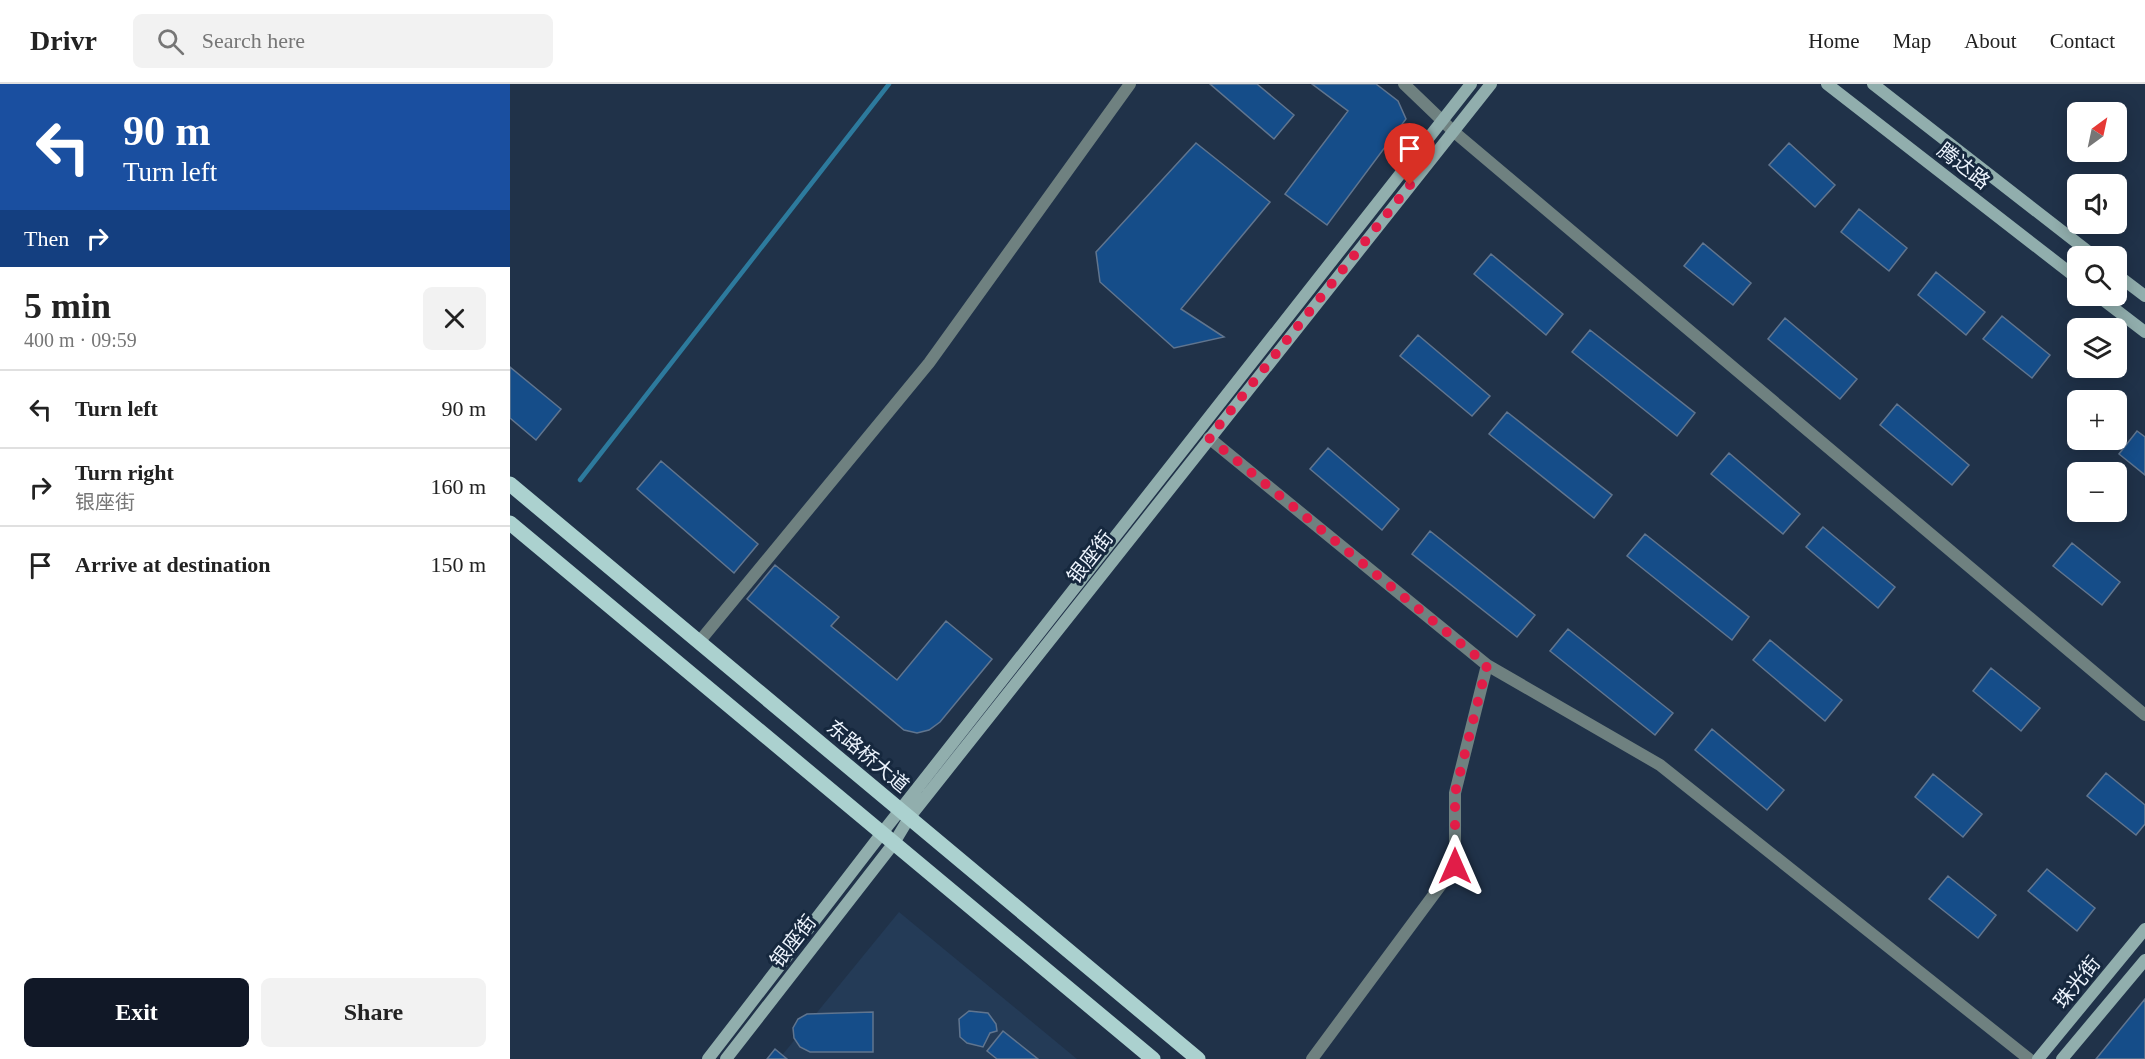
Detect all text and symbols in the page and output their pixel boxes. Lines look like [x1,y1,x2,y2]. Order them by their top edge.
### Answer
search box [133,14,553,68]
text: Drivr [30,25,97,56]
icon: search [154,25,187,58]
text: Search here [202,28,305,53]
text: Home [1808,29,1860,53]
text: Map [1893,29,1931,53]
text: About [1964,29,2017,53]
text: Contact [2050,29,2115,53]
north arrow [2067,102,2127,162]
map controls [2067,102,2127,522]
icon: left [24,108,102,186]
text: 90 m [123,108,211,154]
pin [1384,123,1435,185]
icon: arrive [1393,132,1426,165]
street label: 腾达路 [1934,139,1994,193]
text: Turn left [123,157,217,187]
button: sound [2067,174,2127,234]
icon: right [81,222,114,255]
text: Then [24,226,69,251]
button: search [2067,246,2127,306]
text: 5 min [24,286,111,326]
button: close [423,287,486,350]
button: layers [2067,318,2127,378]
text: 400 m · 09:59 [24,329,137,351]
button: + [2067,390,2127,450]
icon: left [24,393,57,426]
text: Turn left [75,396,158,421]
text: 90 m [441,396,486,421]
text: Turn right [75,460,174,485]
button: − [2067,462,2127,522]
icon: right [24,471,57,504]
text: 160 m [430,474,486,499]
text: 银座街 [75,491,135,513]
street label: 银座街 [1063,527,1117,587]
icon: arrive [24,549,57,582]
text: Arrive at destination [75,552,271,577]
text: 150 m [430,552,486,577]
street label: 东路桥大道 [823,715,913,797]
position arrow [1423,834,1487,898]
street label: 银座街 [766,911,820,971]
street label: 珠光街 [2050,952,2104,1012]
button: Exit [24,978,249,1047]
button: Share [261,978,486,1047]

